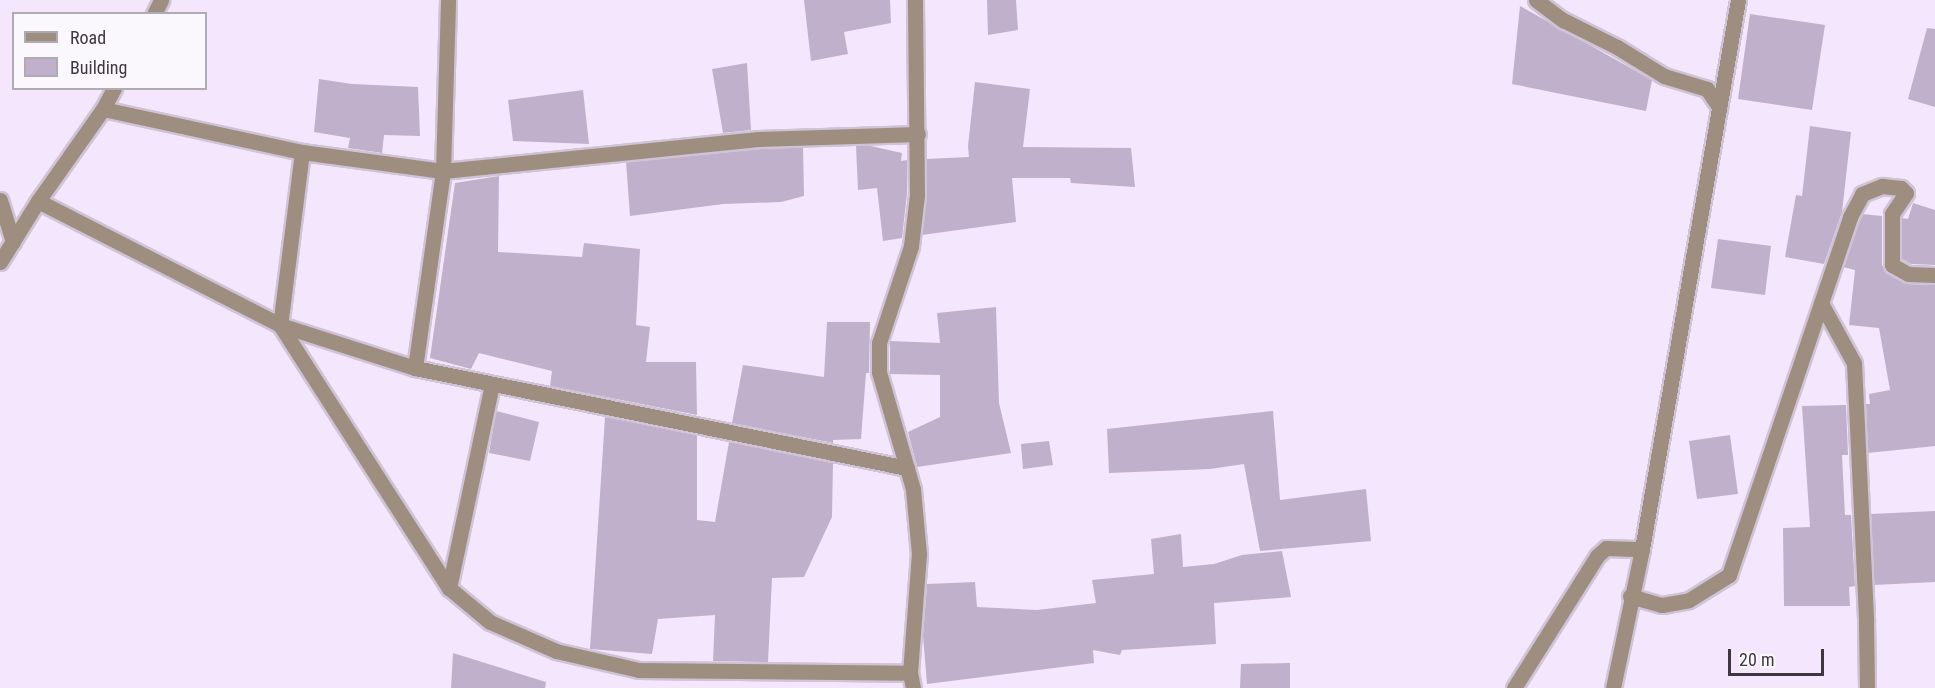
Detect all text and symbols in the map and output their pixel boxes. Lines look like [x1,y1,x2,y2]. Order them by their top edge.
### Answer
legend [12,12,207,90]
text: Road [70,27,106,48]
text: Building [70,57,127,78]
scale bar [1731,637,1827,675]
text: 20 m [1739,649,1774,670]

